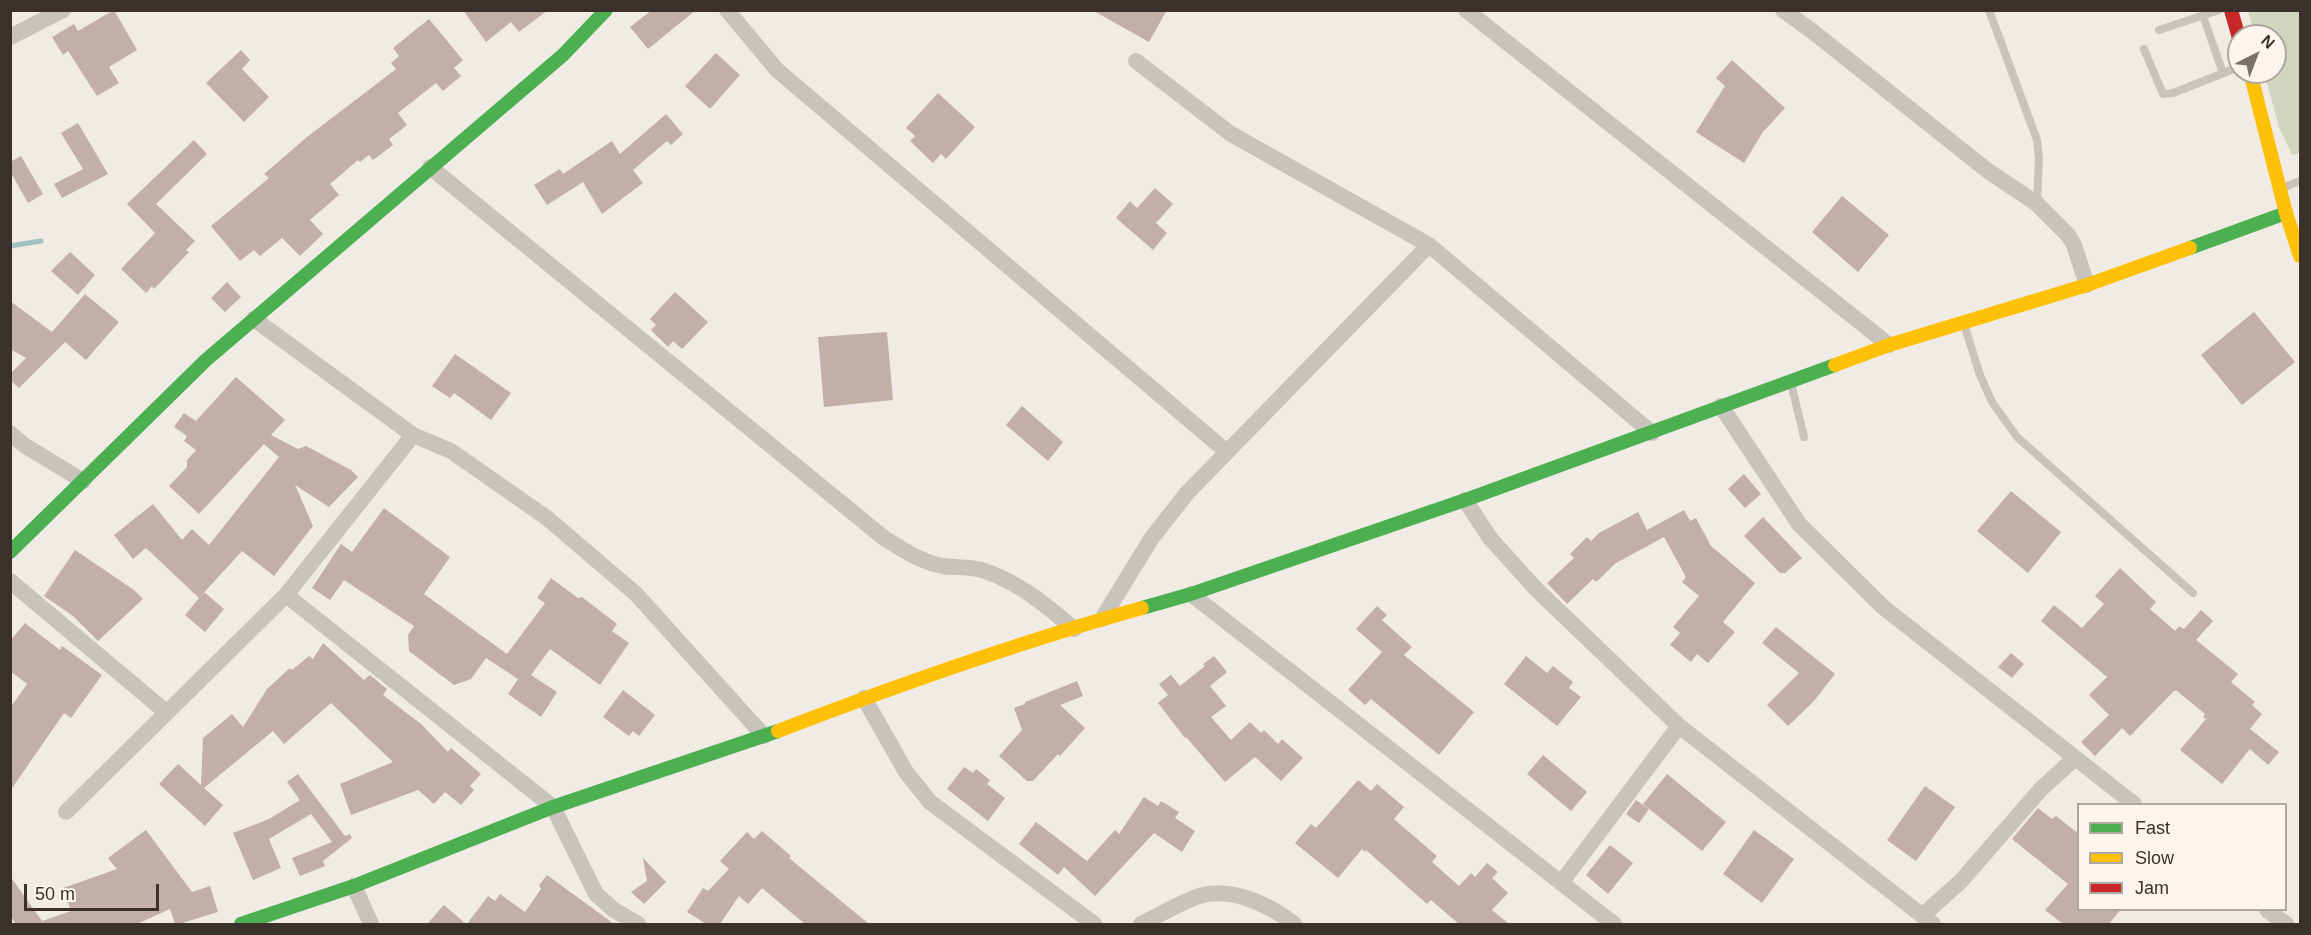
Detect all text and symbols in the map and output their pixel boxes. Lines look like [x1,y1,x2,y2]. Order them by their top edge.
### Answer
north arrow [2227,24,2287,84]
text: N [2258,32,2278,52]
legend [2077,803,2287,911]
text: Fast [2135,818,2170,838]
text: Slow [2135,848,2174,868]
scale bar [27,872,162,910]
text: Jam [2135,878,2169,898]
text: 50 m [35,884,75,904]

